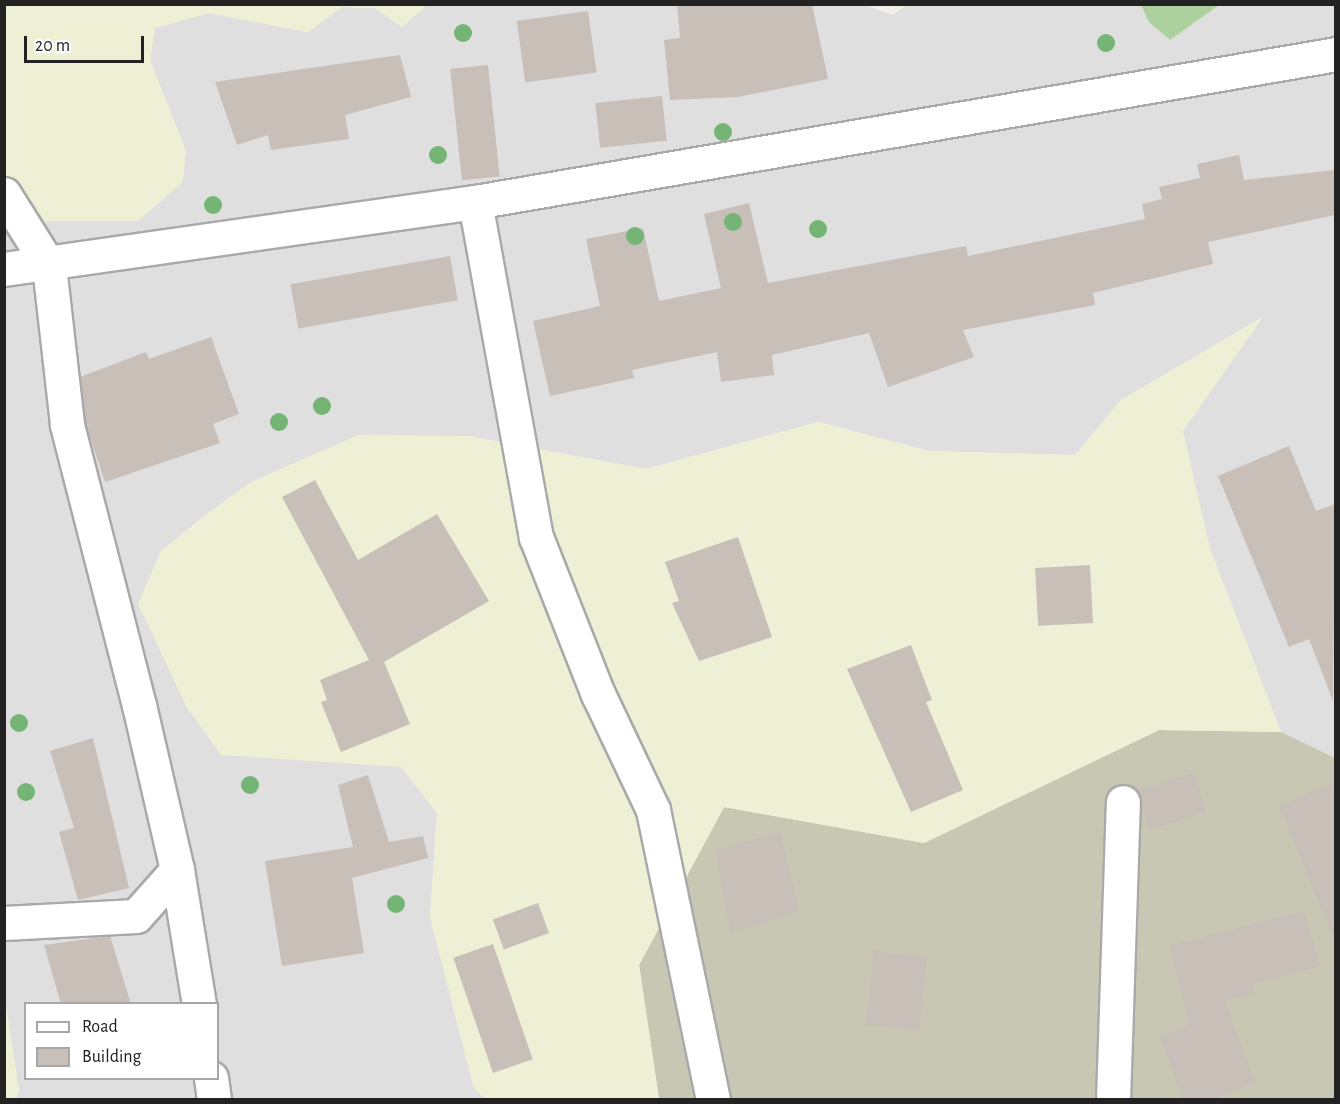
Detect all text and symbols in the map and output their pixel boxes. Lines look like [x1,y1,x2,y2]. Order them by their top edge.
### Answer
scale bar [27,24,147,62]
text: 20 m [35,37,70,55]
legend [24,1002,219,1080]
text: Road [82,1018,118,1036]
text: Building [82,1048,141,1066]

